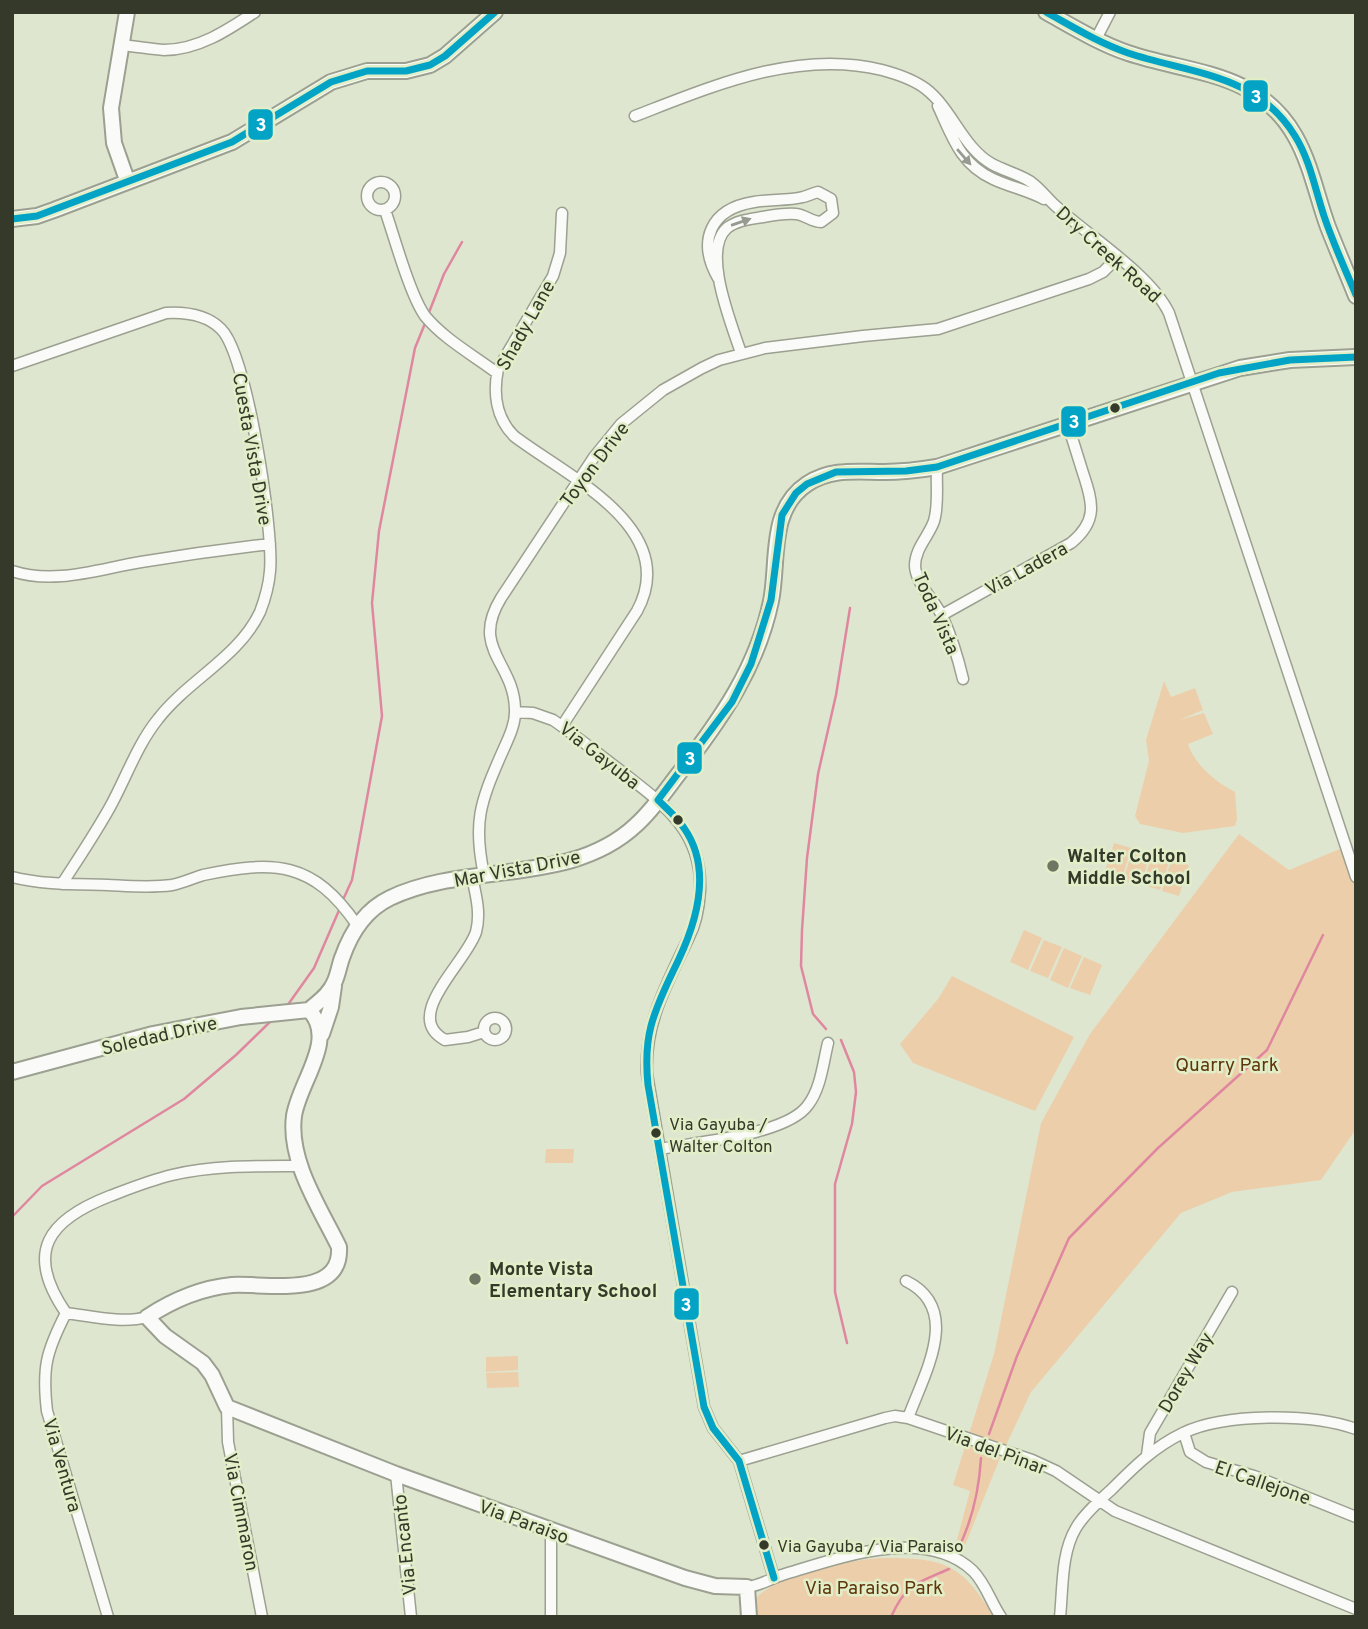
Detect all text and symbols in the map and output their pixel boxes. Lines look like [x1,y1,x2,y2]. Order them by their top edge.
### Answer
line badge: 3 [1242,79,1269,113]
text: 3 [1250,86,1262,110]
line badge: 3 [247,108,274,141]
text: 3 [255,114,267,138]
one-way arrow [956,148,971,165]
street label: Dry Creek Road [1050,202,1165,309]
one-way arrow [731,216,752,227]
street label: Shady Lane [492,277,561,375]
street label: Cuesta Vista Drive [226,371,276,528]
unlabelled marker [1108,401,1122,415]
line badge: 3 [1060,405,1087,438]
text: 3 [1068,411,1080,435]
street label: Toyon Drive [556,418,635,513]
street label: Via Ladera [982,537,1072,602]
street label: Toda Vista [906,569,964,659]
street label: Via Gayuba [553,717,644,796]
line badge: 3 [676,741,703,775]
text: 3 [684,748,696,772]
unlabelled marker [671,813,685,827]
place label: Walter Colton Middle School [1067,845,1191,891]
street label: Mar Vista Drive [452,846,583,894]
marker: Walter Colton Middle School [1045,858,1061,874]
street label: Soledad Drive [99,1012,220,1062]
park label: Quarry Park [1175,1054,1279,1078]
place label: Via Gayuba / Walter Colton [669,1115,773,1159]
marker: Via Gayuba / Walter Colton [649,1126,663,1140]
place label: Monte Vista Elementary School [489,1258,657,1304]
marker: Monte Vista Elementary School [467,1271,483,1287]
line badge: 3 [673,1287,700,1321]
text: 3 [680,1294,692,1318]
street label: Dorey Way [1154,1328,1220,1418]
street label: Via Ventura [36,1416,86,1515]
street label: Via del Pinar [941,1422,1050,1482]
street label: Via Cimmaron [217,1451,263,1573]
street label: El Callejone [1211,1456,1313,1511]
street label: Via Encanto [389,1493,423,1597]
street label: Via Paraiso [475,1495,572,1550]
place label: Via Gayuba / Via Paraiso [777,1537,964,1559]
marker: Via Gayuba / Via Paraiso [757,1538,771,1552]
park label: Via Paraiso Park [805,1577,943,1601]

